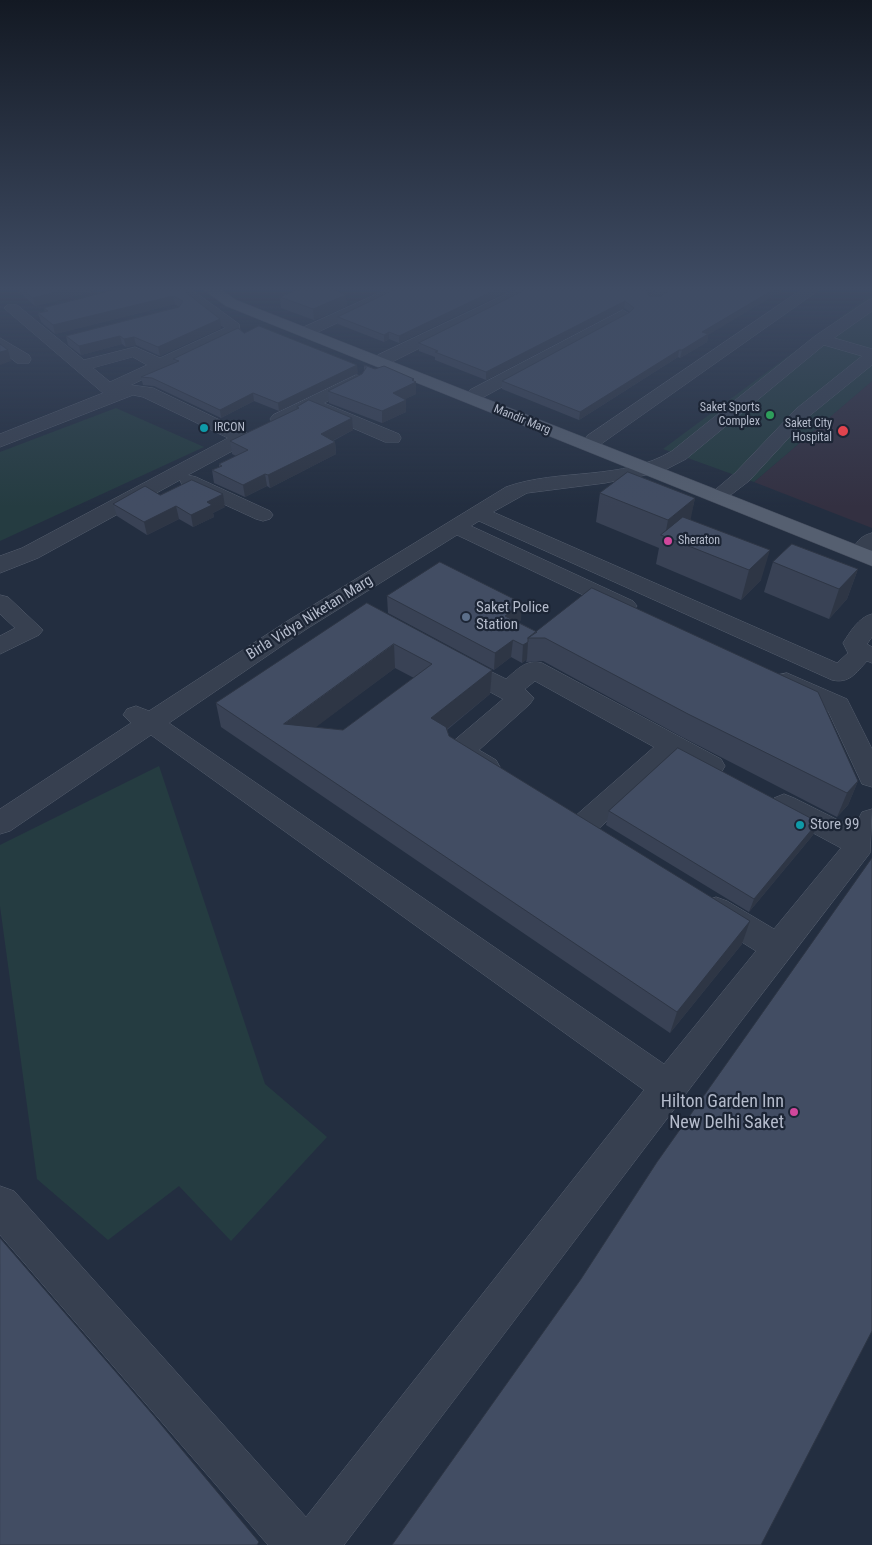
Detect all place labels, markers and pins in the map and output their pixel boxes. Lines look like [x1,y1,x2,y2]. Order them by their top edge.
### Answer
place label: Saket Sports Complex [700,401,760,429]
marker: Saket Sports Complex [764,409,776,421]
place label: Saket City Hospital [785,417,832,445]
place label: IRCON [214,421,245,435]
marker: IRCON [198,422,210,434]
marker: Saket City Hospital [836,424,850,438]
place label: Sheraton [678,534,720,548]
marker: Sheraton [662,535,674,547]
place label: Saket Police Station [476,599,549,634]
marker: Saket Police Station [460,611,472,623]
place label: Store 99 [810,816,859,834]
marker: Store 99 [794,819,806,831]
place label: Hilton Garden Inn New Delhi Saket [661,1091,784,1134]
marker: Hilton Garden Inn New Delhi Saket [788,1106,800,1118]

